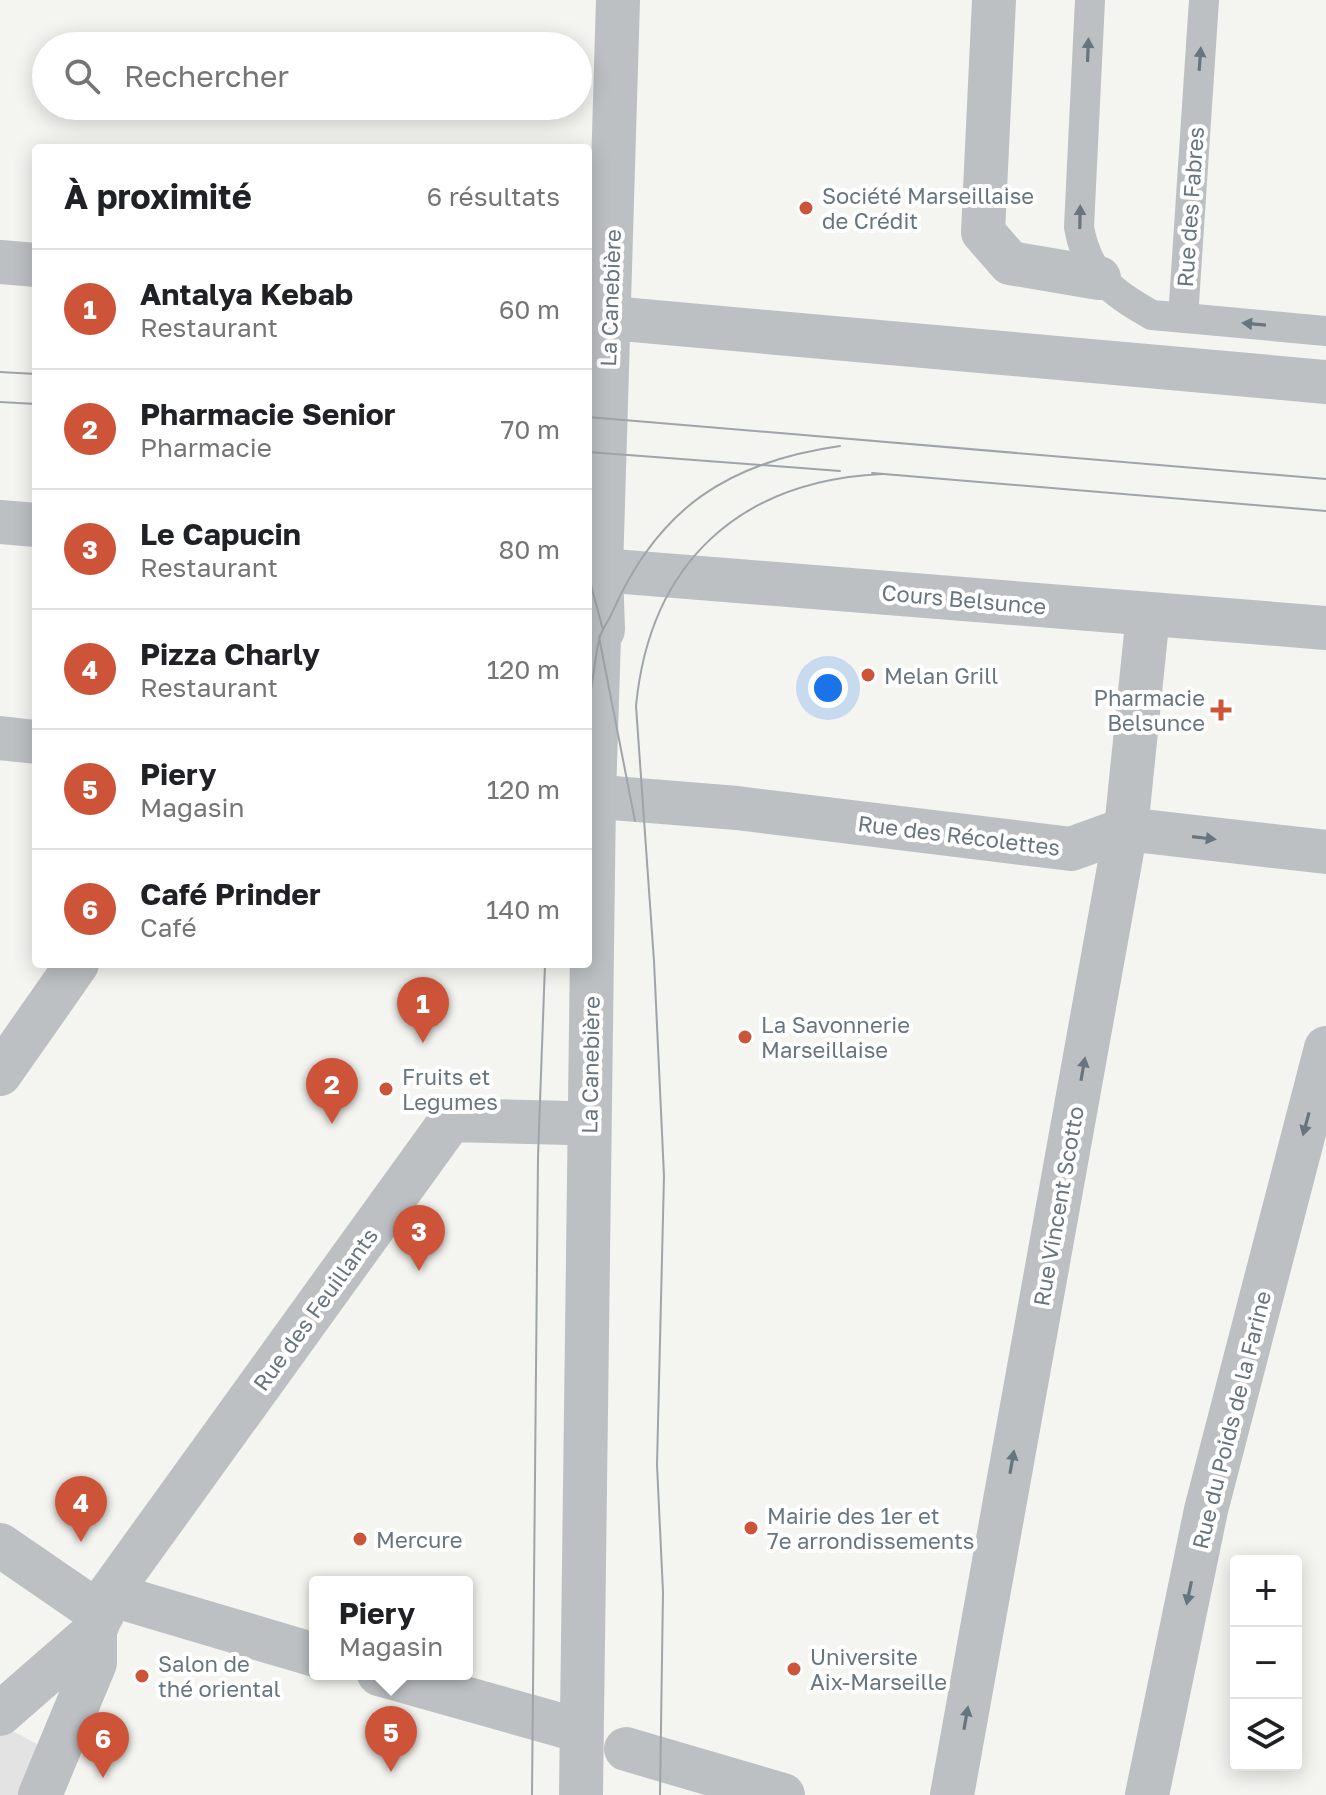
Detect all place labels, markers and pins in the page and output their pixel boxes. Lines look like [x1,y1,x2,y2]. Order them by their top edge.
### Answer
place label: Société Marseillaise de Crédit [822,182,1034,234]
marker: Société Marseillaise de Crédit [797,199,815,217]
place label: Melan Grill [884,662,998,689]
marker: Melan Grill [859,666,877,684]
place label: Pharmacie Belsunce [1094,684,1205,736]
marker: Pharmacie Belsunce [1212,701,1230,719]
pin: 1 [397,977,449,1043]
place label: La Savonnerie Marseillaise [761,1011,910,1063]
marker: La Savonnerie Marseillaise [736,1028,754,1046]
pin: 2 [306,1058,358,1124]
place label: Fruits et Legumes [402,1063,498,1115]
marker: Fruits et Legumes [377,1080,395,1098]
pin: 3 [393,1205,445,1271]
pin: 4 [55,1476,107,1542]
place label: Mairie des 1er et 7e arrondissements [767,1502,975,1554]
marker: Mairie des 1er et 7e arrondissements [742,1519,760,1537]
place label: Mercure [376,1526,462,1553]
marker: Mercure [351,1530,369,1548]
place label: Universite Aix-Marseille [810,1643,947,1695]
place label: Salon de thé oriental [158,1650,281,1702]
marker: Universite Aix-Marseille [785,1660,803,1678]
marker: Salon de thé oriental [133,1667,151,1685]
pin: 5 [365,1706,417,1772]
pin: 6 [77,1712,129,1778]

